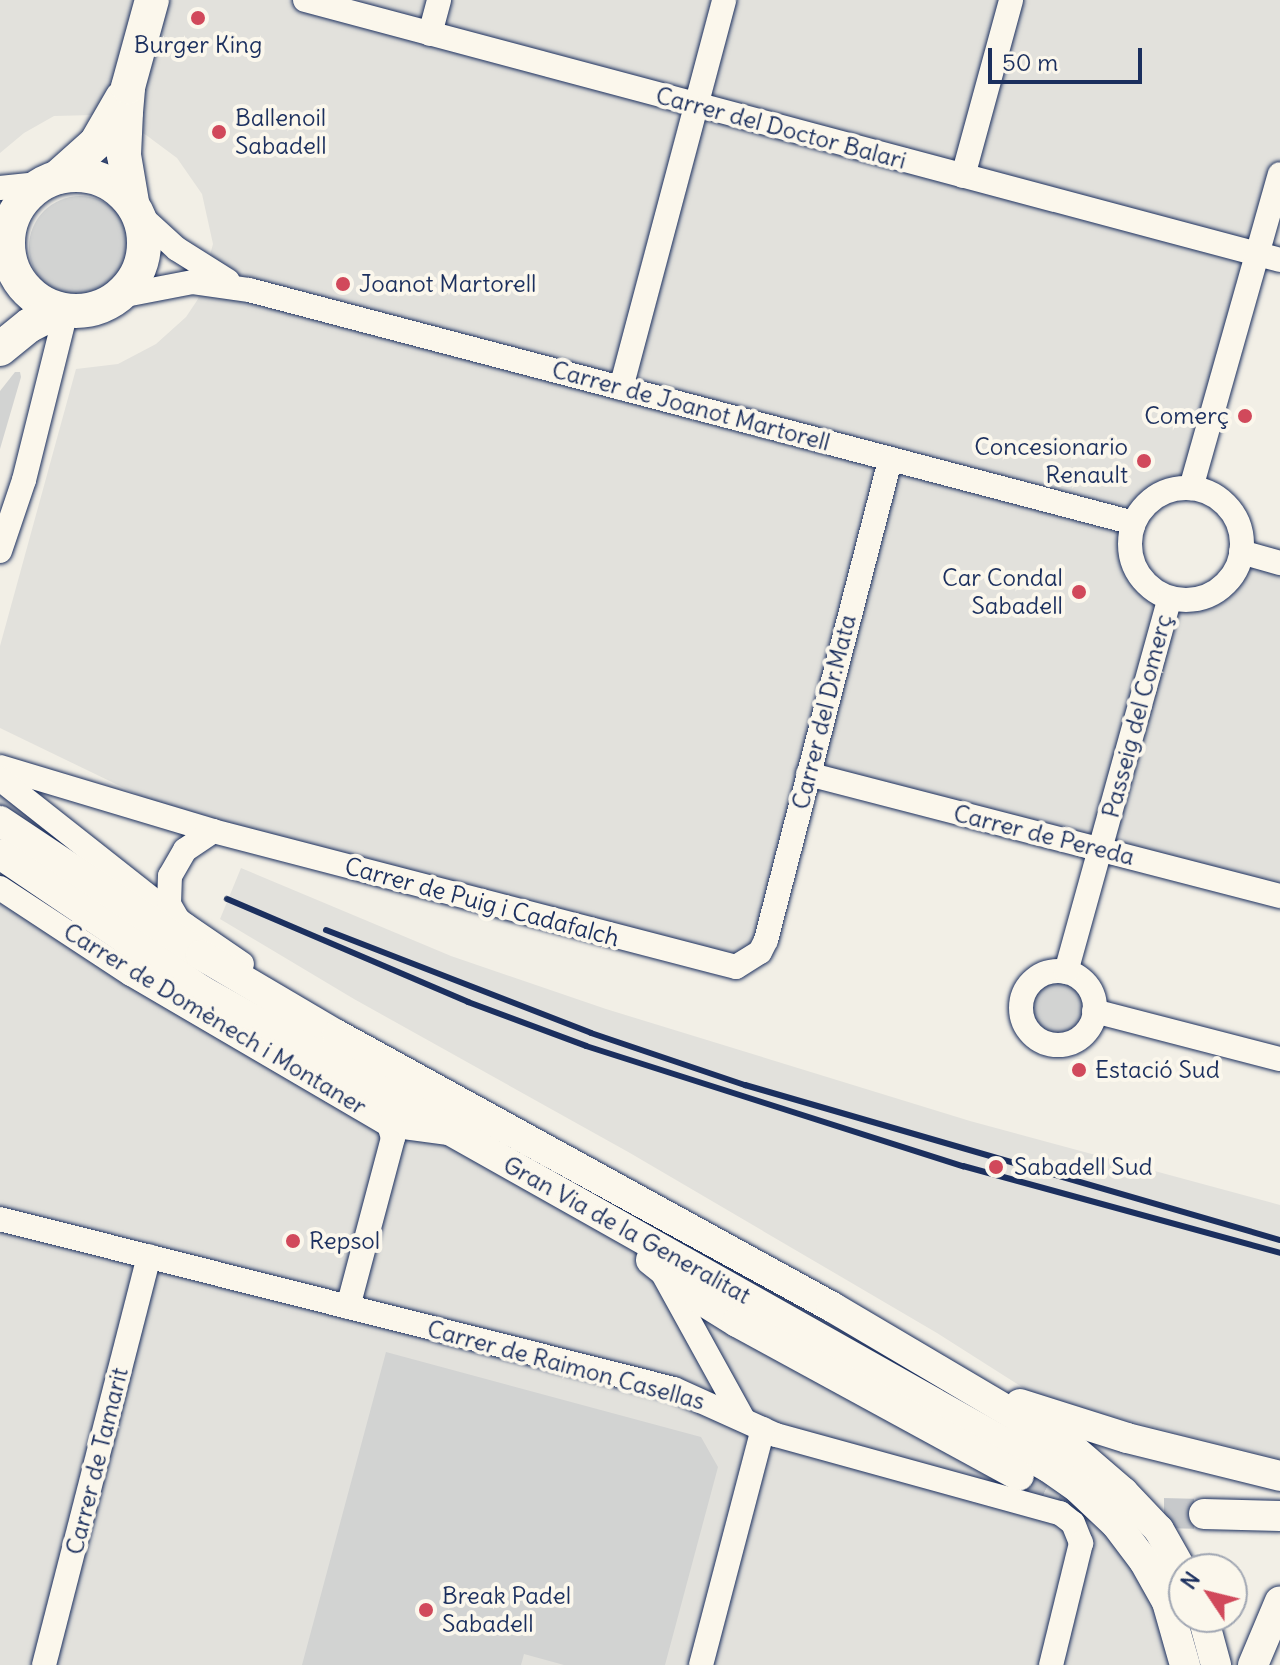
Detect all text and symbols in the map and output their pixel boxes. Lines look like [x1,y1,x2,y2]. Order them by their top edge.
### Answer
marker: Burger King [189,9,207,27]
place label: Burger King [134,31,262,59]
scale bar [992,32,1146,82]
text: 50 m [1002,47,1058,77]
street label: Carrer del Doctor Balari [653,81,909,175]
place label: Ballenoil Sabadell [235,104,327,160]
marker: Ballenoil Sabadell [210,123,228,141]
place label: Joanot Martorell [359,270,536,298]
marker: Joanot Martorell [334,275,352,293]
street label: Carrer de Joanot Martorell [549,355,833,457]
place label: Comerç [1144,402,1229,430]
marker: Comerç [1236,407,1254,425]
place label: Concesionario Renault [974,433,1128,489]
marker: Concesionario Renault [1135,452,1153,470]
place label: Car Condal Sabadell [942,564,1063,620]
marker: Car Condal Sabadell [1070,583,1088,601]
street label: Passeig del Comerç [1096,611,1178,821]
street label: Carrer del Dr.Mata [786,612,862,812]
street label: Carrer de Pereda [951,799,1137,871]
street label: Carrer de Puig i Cadafalch [342,851,622,953]
street label: Carrer de Domènech i Montaner [58,917,372,1121]
place label: Estació Sud [1095,1056,1220,1084]
marker: Estació Sud [1070,1061,1088,1079]
street label: Gran Via de la Generalitat [498,1150,756,1310]
place label: Sabadell Sud [1014,1153,1153,1181]
marker: Sabadell Sud [985,1156,1007,1178]
place label: Repsol [309,1227,380,1255]
marker: Repsol [284,1232,302,1250]
street label: Carrer de Raimon Casellas [424,1314,708,1416]
street label: Carrer de Tamarit [60,1364,134,1558]
north arrow [1168,1553,1248,1633]
text: N [1174,1566,1206,1595]
place label: Break Padel Sabadell [442,1582,571,1638]
marker: Break Padel Sabadell [417,1601,435,1619]

